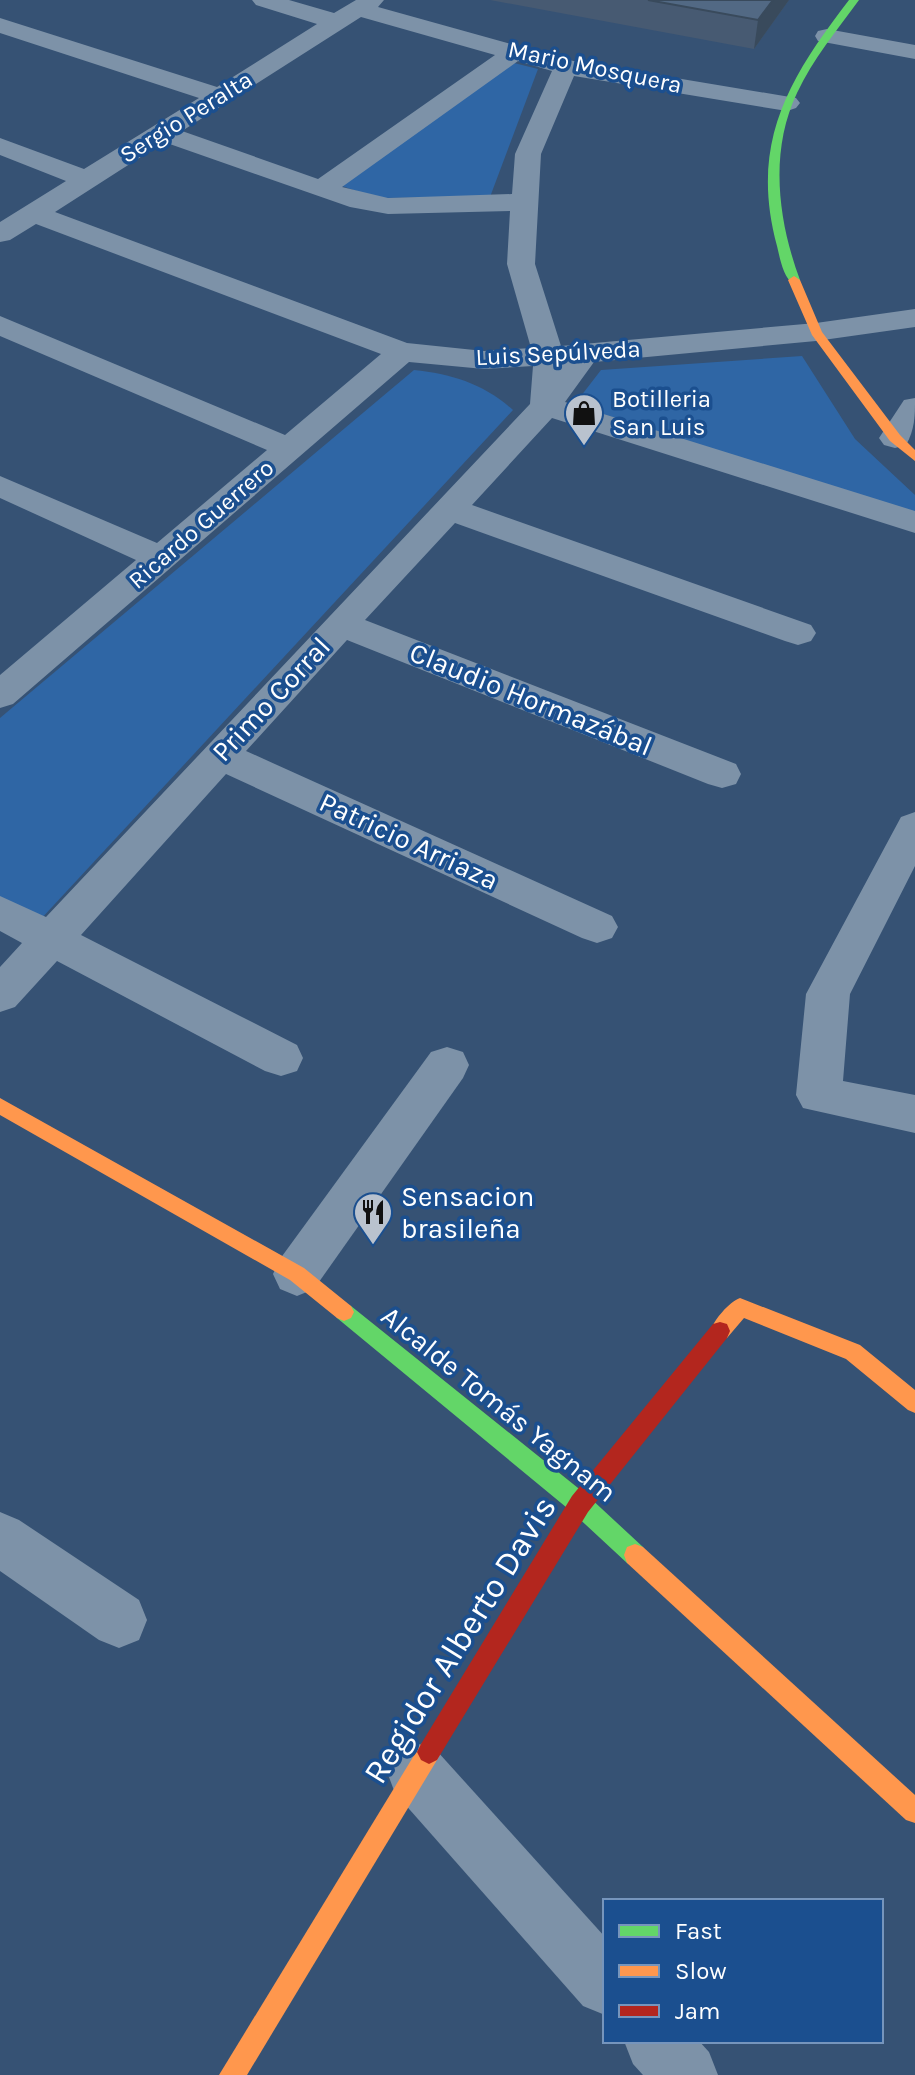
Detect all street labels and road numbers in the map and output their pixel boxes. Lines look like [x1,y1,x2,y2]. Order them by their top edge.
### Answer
street label: Mario Mosquera [506,35,684,99]
street label: Sergio Peralta [115,65,257,169]
street label: Luis Sepúlveda [475,335,641,371]
street label: Ricardo Guerrero [123,453,279,595]
street label: Primo Corral [205,630,337,768]
street label: Claudio Hormazábal [405,635,657,763]
street label: Patricio Arriaza [314,785,504,897]
street label: Alcalde Tomás Yagnam [375,1299,623,1509]
street label: Regidor Alberto Davis [355,1489,565,1791]

